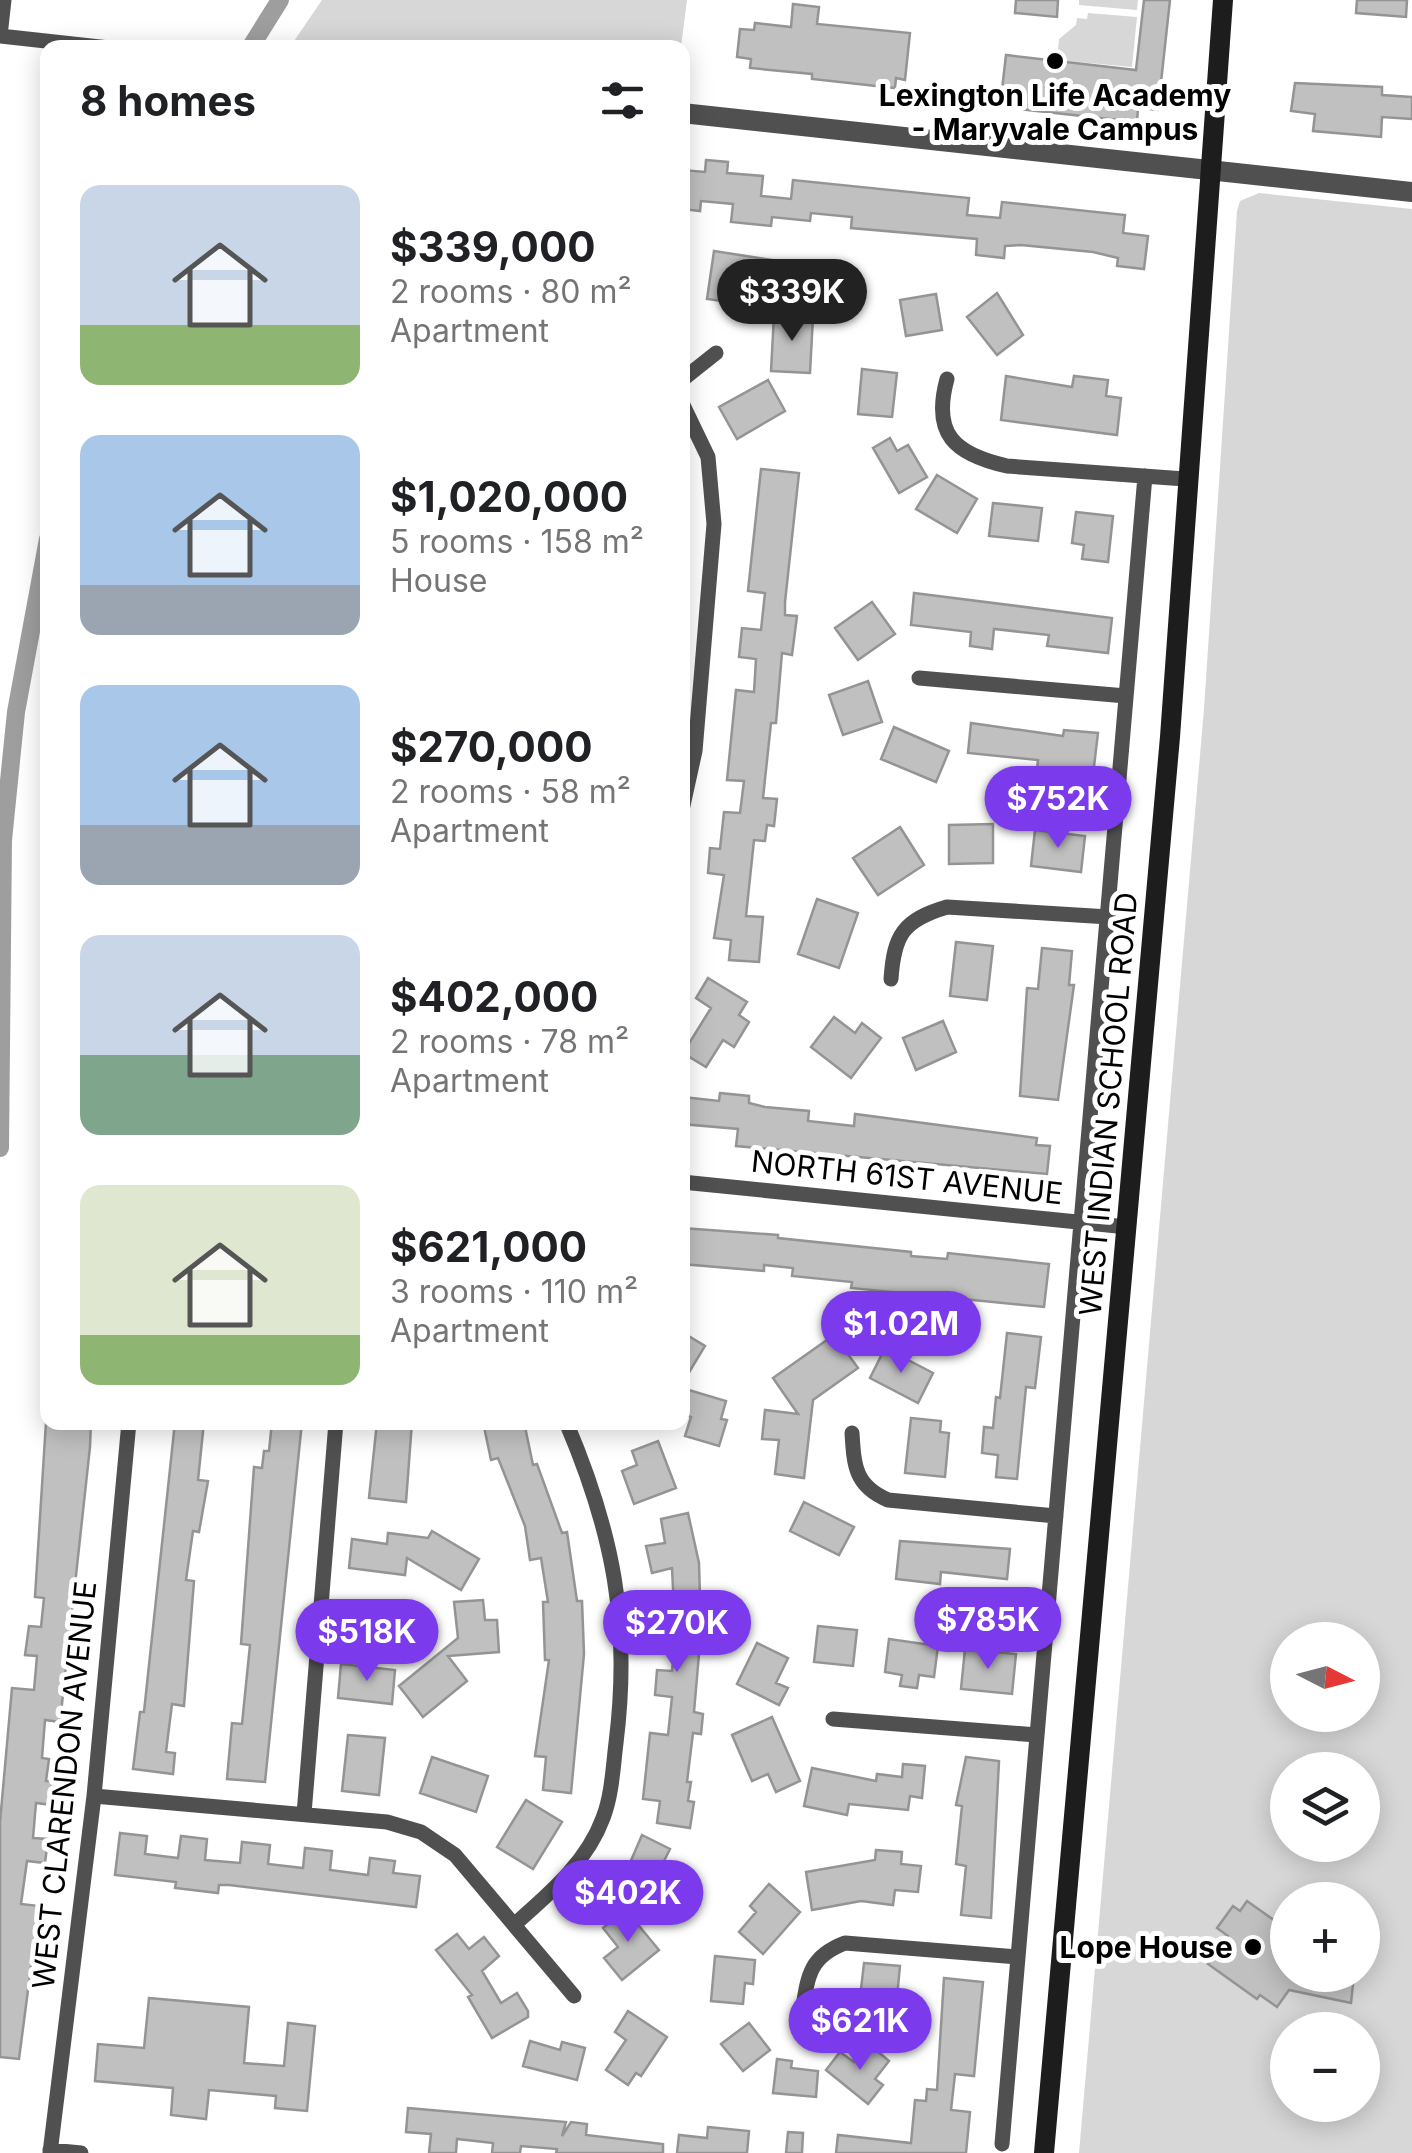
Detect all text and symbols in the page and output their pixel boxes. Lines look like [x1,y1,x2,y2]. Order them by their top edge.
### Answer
marker: Lexington Life Academy - Maryvale Campus [1044,50,1066,72]
icon: filters [595,73,650,128]
text: 8 homes [80,75,256,126]
place label: Lexington Life Academy - Maryvale Campus [879,77,1231,147]
text: $339,000 [390,221,596,272]
icon: home [160,225,280,345]
pin: $339K [722,259,862,344]
text: 2 rooms · 80 m² [390,272,632,311]
text: $339K [739,272,845,311]
text: Apartment [390,311,549,350]
text: $1,020,000 [390,471,628,522]
icon: home [160,475,280,595]
text: 5 rooms · 158 m² [390,522,644,561]
text: House [390,561,487,600]
text: $270,000 [390,721,593,772]
icon: home [160,725,280,845]
pin: $752K [988,766,1128,851]
text: 2 rooms · 58 m² [390,772,631,811]
text: $752K [1007,779,1109,818]
text: Apartment [390,811,549,850]
street label: WEST INDIAN SCHOOL ROAD [1072,891,1144,1317]
text: $402,000 [390,971,598,1022]
icon: home [160,975,280,1095]
text: 2 rooms · 78 m² [390,1022,629,1061]
text: Apartment [390,1061,549,1100]
street label: NORTH 61ST AVENUE [749,1143,1065,1211]
text: $621,000 [390,1221,587,1272]
icon: home [160,1225,280,1345]
text: 3 rooms · 110 m² [390,1272,638,1311]
pin: $1.02M [820,1291,982,1376]
text: $1.02M [843,1304,959,1343]
text: Apartment [390,1311,549,1350]
street label: WEST CLARENDON AVENUE [25,1579,103,1991]
pin: $785K [918,1587,1058,1672]
pin: $270K [607,1590,747,1675]
pin: $518K [297,1599,437,1684]
text: $785K [936,1600,1040,1639]
text: $270K [625,1603,729,1642]
text: $518K [317,1612,417,1651]
north arrow [1270,1622,1380,1732]
map controls [1270,1622,1380,2122]
button: layers [1270,1752,1380,1862]
pin: $402K [558,1860,698,1945]
text: $402K [574,1873,682,1912]
button: + [1270,1882,1380,1992]
place label: Lope House [1060,1929,1233,1965]
marker: Lope House [1242,1936,1264,1958]
pin: $621K [790,1988,930,2073]
text: $621K [811,2001,909,2040]
button: − [1270,2012,1380,2122]

